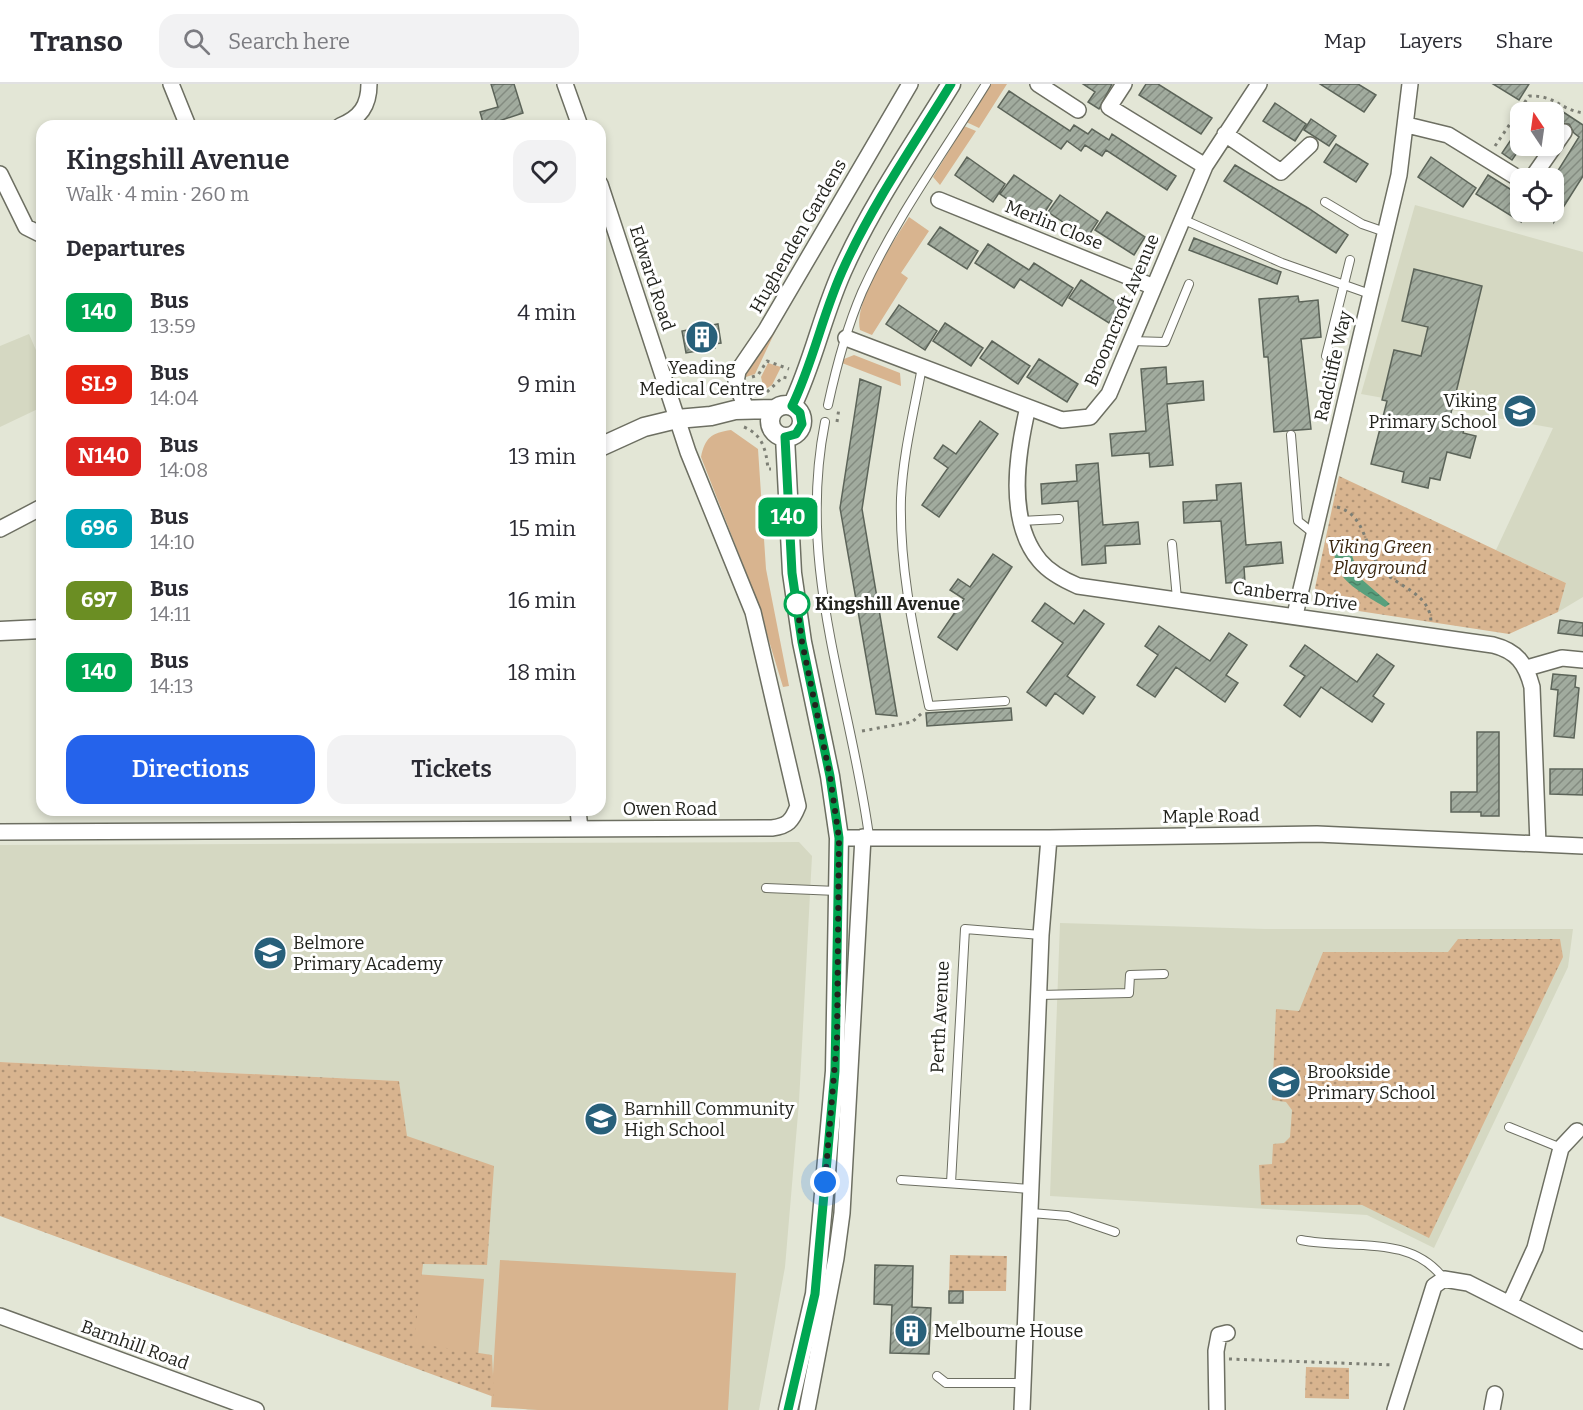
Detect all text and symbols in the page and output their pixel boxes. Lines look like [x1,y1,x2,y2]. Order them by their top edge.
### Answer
search box [159,14,579,68]
text: Transo [30,25,123,58]
icon: search [180,25,213,58]
text: Search here [228,28,350,55]
text: Map [1324,28,1366,54]
text: Layers [1399,28,1463,54]
text: Share [1496,28,1553,54]
north arrow [1510,102,1564,156]
map controls [1510,102,1564,222]
button: heart [513,140,576,203]
text: Kingshill Avenue [66,143,290,176]
street label: Hughenden Gardens [745,155,851,317]
button: locate [1510,168,1564,222]
text: Walk · 4 min · 260 m [66,182,249,206]
street label: Merlin Close [1002,195,1106,255]
street label: Edward Road [625,223,679,334]
street label: Broomcroft Avenue [1080,231,1164,389]
text: Departures [66,235,185,262]
text: Bus [150,287,189,314]
text: 140 [81,299,117,325]
text: 4 min [517,299,576,326]
street label: Radcliffe Way [1310,308,1357,423]
text: 13:59 [150,314,196,338]
building icon: Yeading Medical Centre [684,319,720,355]
place label: Yeading Medical Centre [639,357,765,400]
text: Bus [150,359,189,386]
text: SL9 [81,371,117,397]
text: 9 min [517,371,576,398]
text: 14:04 [150,386,199,410]
place label: Viking Primary School [1368,390,1497,433]
school or university icon: Viking Primary School [1502,393,1538,429]
text: Bus [159,431,198,458]
text: N140 [78,443,129,469]
text: 13 min [509,443,576,470]
text: 14:08 [159,458,208,482]
line badge: 140 [754,498,822,536]
text: Bus [150,503,189,530]
text: 140 [770,504,806,530]
text: 696 [80,515,118,541]
text: 15 min [509,515,576,542]
text: 14:10 [150,530,195,554]
park label: Viking Green Playground [1328,536,1432,579]
text: Bus [150,575,189,602]
street label: Canberra Drive [1231,576,1359,616]
text: 697 [81,587,117,613]
text: 16 min [508,587,576,614]
marker: Kingshill Avenue [784,591,810,617]
place label: Kingshill Avenue [815,593,960,615]
text: 14:11 [150,602,190,626]
text: Bus [150,647,189,674]
text: 140 [81,659,117,685]
text: 18 min [508,659,576,686]
text: 14:13 [150,674,194,698]
button: Directions [66,735,315,804]
button: Tickets [327,735,576,804]
street label: Owen Road [623,798,717,820]
street label: Maple Road [1162,804,1260,828]
place label: Belmore Primary Academy [293,932,443,975]
school or university icon: Belmore Primary Academy [252,935,288,971]
street label: Perth Avenue [926,960,954,1074]
place label: Brookside Primary School [1307,1061,1436,1104]
school or university icon: Brookside Primary School [1266,1064,1302,1100]
place label: Barnhill Community High School [624,1098,795,1141]
school or university icon: Barnhill Community High School [583,1101,619,1137]
your location [810,1167,840,1197]
building icon: Melbourne House [893,1313,929,1349]
street label: Barnhill Road [78,1315,192,1375]
place label: Melbourne House [934,1320,1083,1342]

